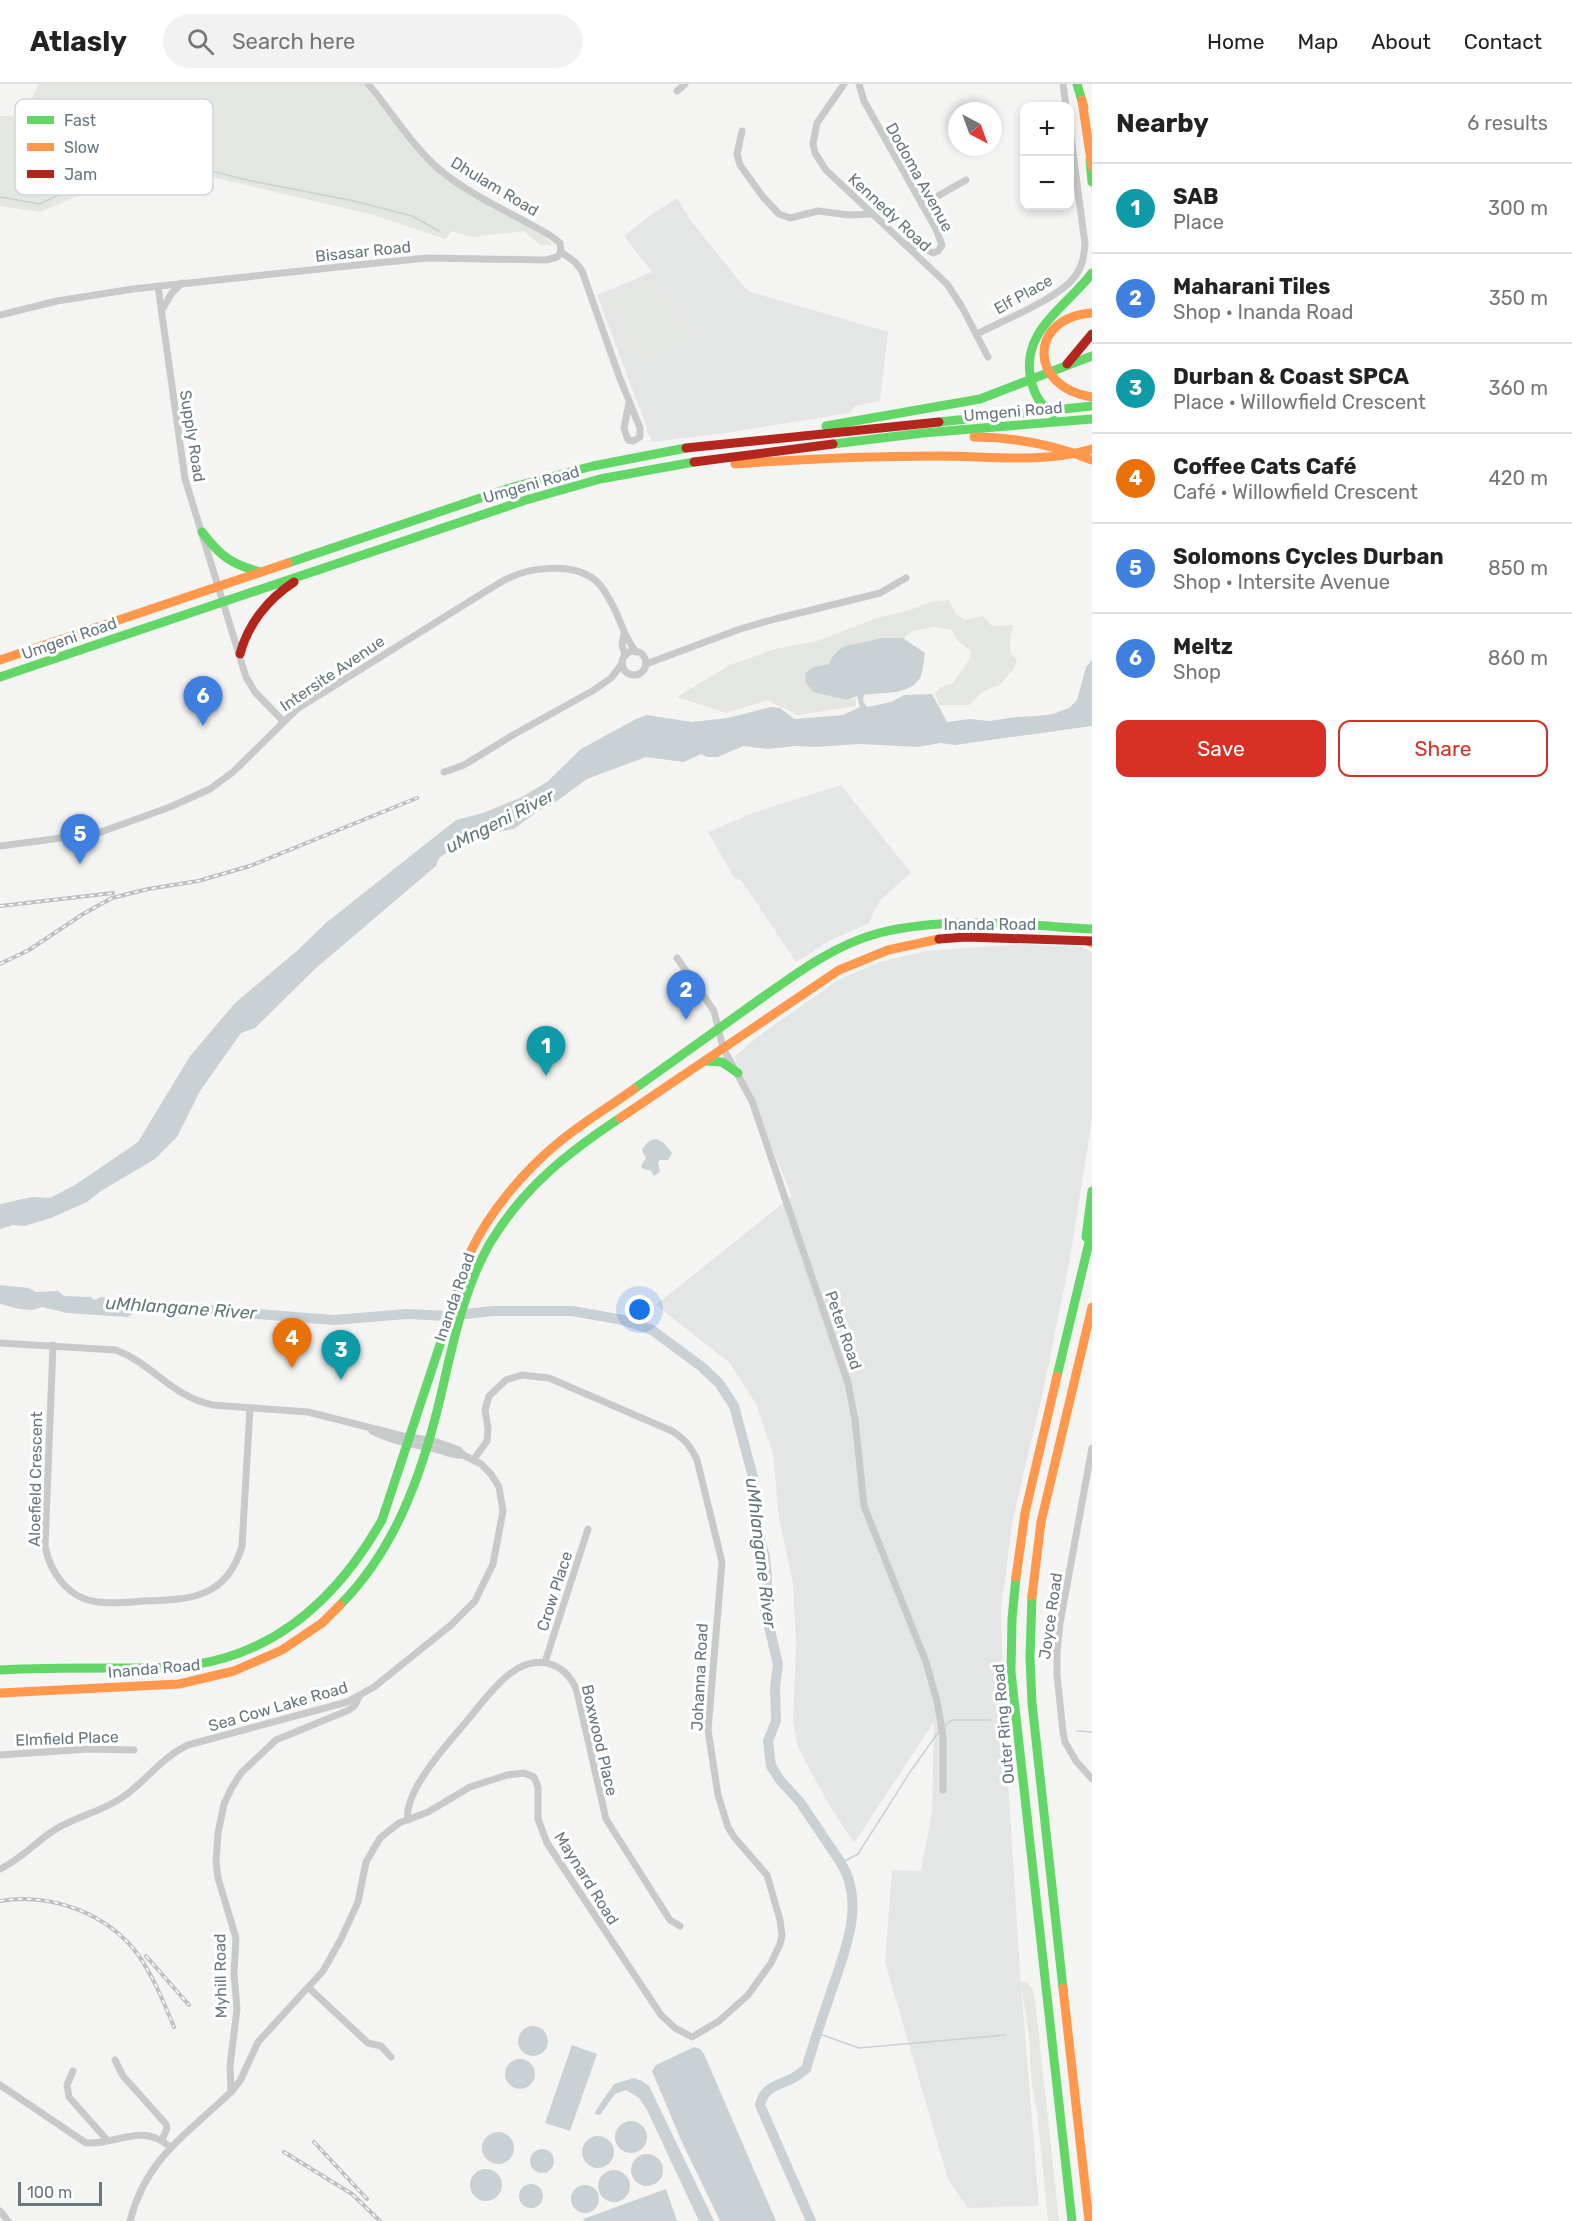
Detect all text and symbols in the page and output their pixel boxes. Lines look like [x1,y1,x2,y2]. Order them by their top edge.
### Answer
search box [163,14,583,68]
text: Atlasly [30,25,127,58]
icon: search [184,25,217,58]
text: Search here [232,28,355,55]
text: Home [1207,29,1264,54]
text: Map [1297,29,1338,54]
text: About [1371,29,1431,54]
text: Contact [1464,29,1542,54]
legend [15,99,213,195]
north arrow [948,102,1002,156]
map controls [1020,102,1074,210]
button: + [1020,102,1074,156]
text: Nearby [1116,108,1209,139]
text: Fast [64,111,96,130]
text: 6 results [1467,111,1548,135]
street label: Dodoma Avenue [882,119,957,235]
text: Slow [64,138,100,157]
street label: Dhulam Road [447,153,542,220]
button: − [1020,156,1074,210]
text: Jam [64,165,97,184]
street label: Kennedy Road [844,169,935,256]
text: SAB [1173,183,1219,210]
text: 1 [1131,196,1140,220]
text: 300 m [1488,196,1548,220]
text: Place [1173,210,1224,234]
street label: Bisasar Road [314,237,412,266]
street label: Elf Place [991,271,1056,318]
text: Maharani Tiles [1173,273,1330,300]
text: 2 [1129,286,1142,310]
text: 350 m [1489,286,1548,310]
text: Shop · Inanda Road [1173,300,1353,324]
text: Durban & Coast SPCA [1173,363,1409,390]
text: 3 [1129,376,1142,400]
text: 360 m [1489,376,1548,400]
street label: Supply Road [176,389,209,483]
text: Place · Willowfield Crescent [1173,390,1426,414]
street label: Umgeni Road [963,398,1063,425]
text: Coffee Cats Café [1173,453,1357,480]
street label: Umgeni Road [481,462,582,507]
text: 4 [1129,466,1142,490]
text: 420 m [1488,466,1548,490]
text: Café · Willowfield Crescent [1173,480,1418,504]
text: Solomons Cycles Durban [1173,543,1444,570]
text: 5 [1129,556,1142,580]
text: 850 m [1488,556,1548,580]
text: Shop · Intersite Avenue [1173,570,1390,594]
street label: Umgeni Road [19,613,119,664]
street label: Intersite Avenue [276,631,388,715]
text: Meltz [1173,633,1233,660]
text: 6 [1129,646,1142,670]
text: 860 m [1488,646,1548,670]
text: Shop [1173,660,1221,684]
pin: 6 [184,676,222,726]
button: Save [1116,720,1326,777]
button: Share [1338,720,1548,777]
water label: uMngeni River [442,784,559,858]
pin: 5 [60,814,100,864]
street label: Inanda Road [944,915,1036,934]
pin: 2 [666,970,706,1020]
pin: 1 [526,1026,566,1076]
street label: Inanda Road [430,1250,479,1344]
street label: Peter Road [821,1288,866,1372]
water label: uMhlangane River [105,1292,258,1324]
your location [625,1295,654,1324]
pin: 4 [272,1318,312,1368]
pin: 3 [322,1330,360,1380]
street label: Aloefield Crescent [25,1411,46,1547]
water label: uMhlangane River [741,1477,781,1631]
street label: Crow Place [533,1549,576,1633]
street label: Joyce Road [1035,1572,1066,1661]
street label: Johanna Road [687,1623,712,1731]
street label: Inanda Road [107,1655,201,1682]
street label: Outer Ring Road [989,1663,1018,1785]
street label: Sea Cow Lake Road [206,1677,350,1735]
street label: Boxwood Place [577,1683,622,1798]
street label: Elmfield Place [15,1727,119,1750]
street label: Maynard Road [550,1828,623,1928]
street label: Myhill Road [210,1933,231,2019]
scale bar [18,2179,102,2206]
text: 100 m [27,2183,72,2202]

